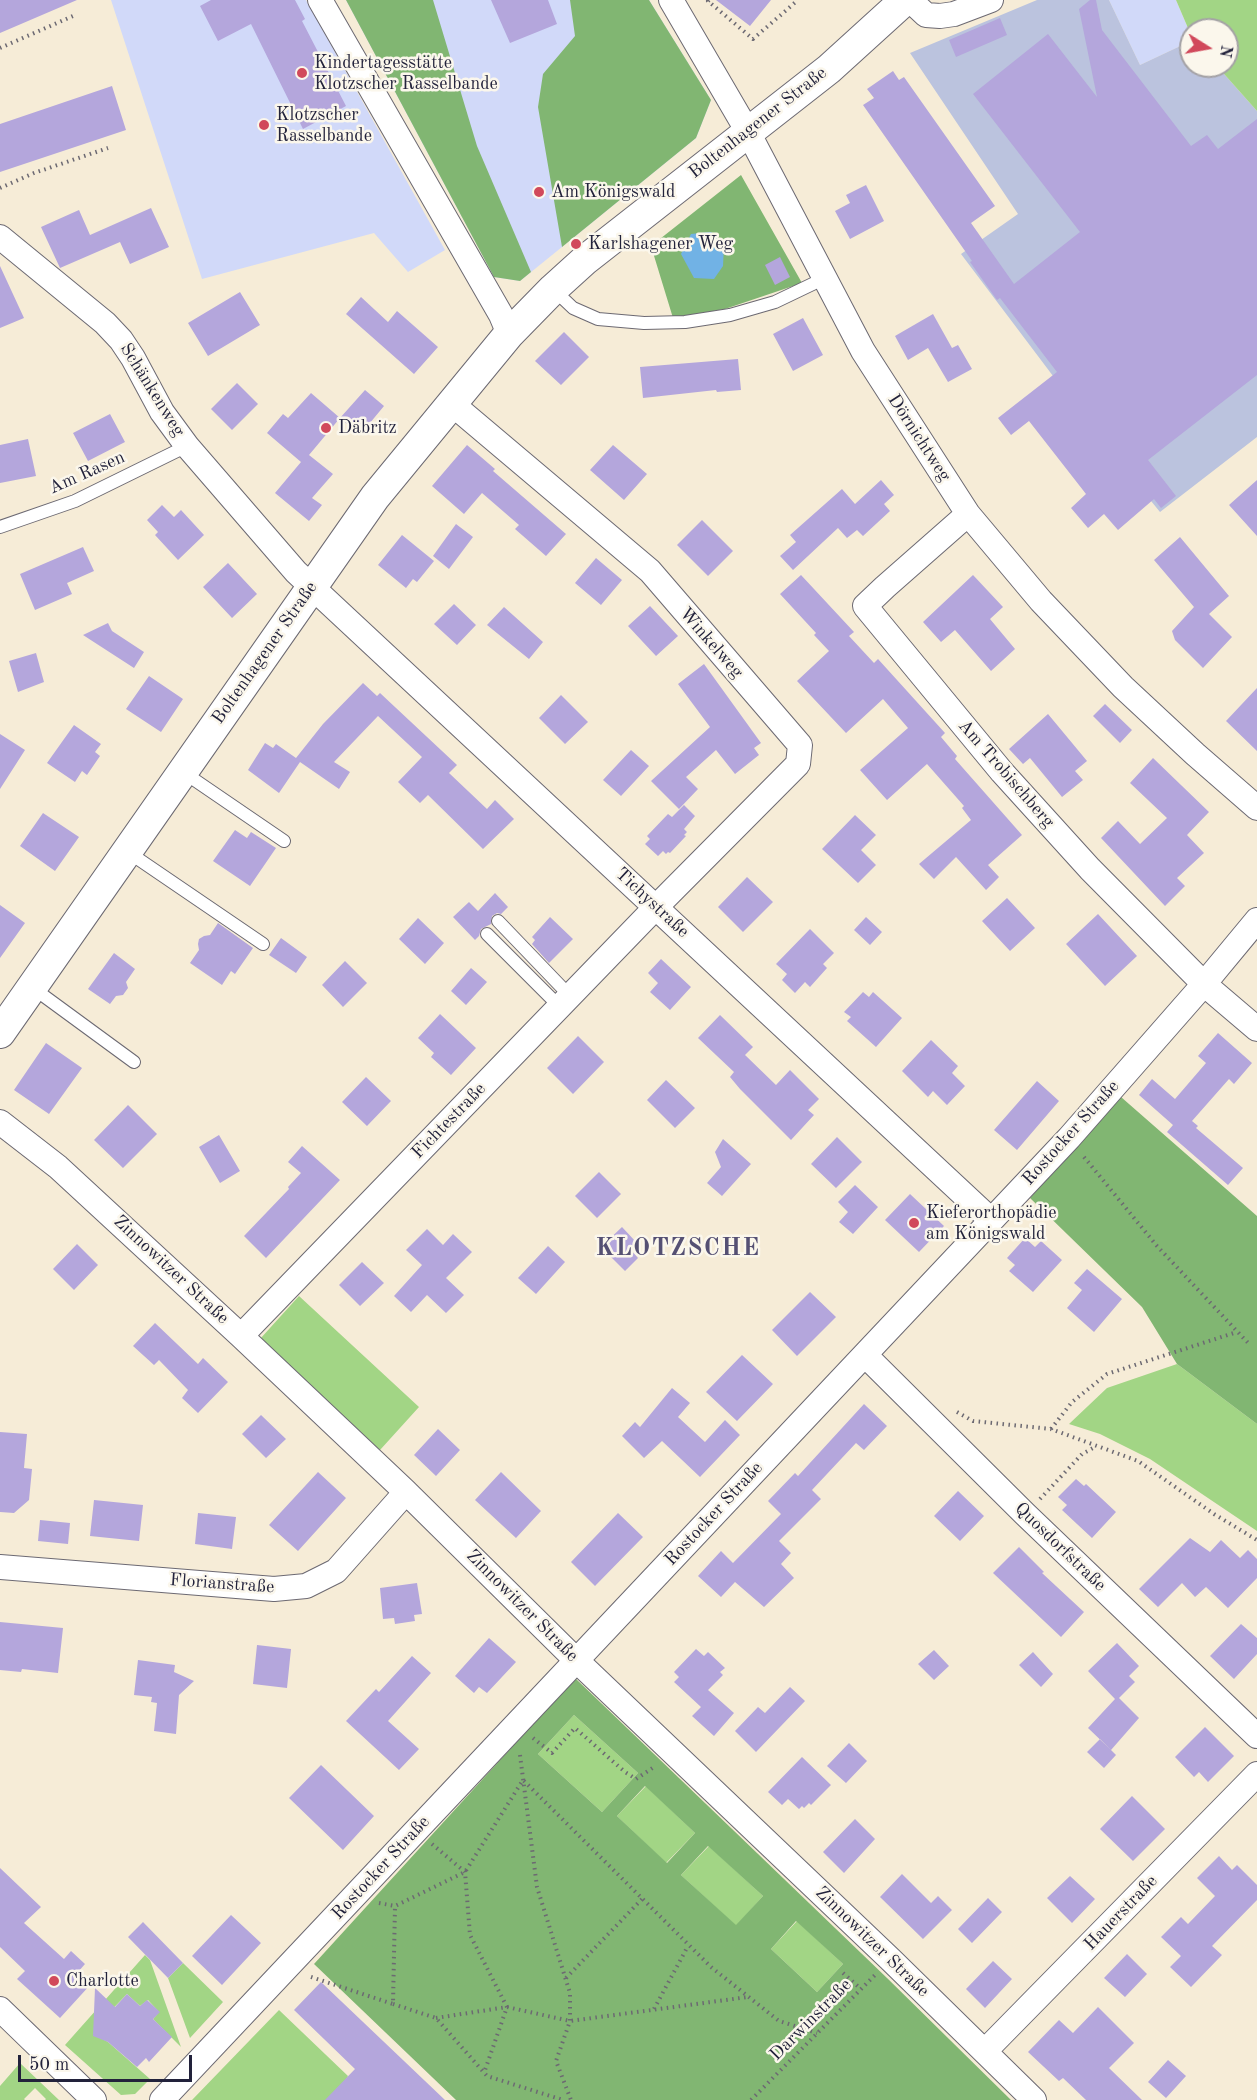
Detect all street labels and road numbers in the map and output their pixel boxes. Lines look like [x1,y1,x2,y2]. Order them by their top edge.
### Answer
street label: Boltenhagener Straße [685,62,831,184]
street label: Schänkenweg [115,339,189,441]
street label: Dörnichtweg [883,390,955,486]
street label: Am Rasen [46,447,128,499]
street label: Boltenhagener Straße [208,578,322,728]
street label: Winkelweg [674,603,748,683]
street label: Am Trobischberg [953,715,1059,833]
street label: Tichystraße [611,863,693,943]
street label: Rostocker Straße [1018,1076,1124,1190]
street label: Fichtestraße [407,1078,491,1164]
street label: Zinnowitzer Straße [109,1211,233,1329]
street label: Rostocker Straße [660,1458,768,1570]
street label: Quosdorfstraße [1010,1498,1110,1596]
street label: Zinnowitzer Straße [461,1545,583,1667]
street label: Florianstraße [169,1570,275,1598]
street label: Rostocker Straße [327,1812,435,1924]
street label: Hauerstraße [1080,1871,1162,1955]
street label: Zinnowitzer Straße [811,1882,933,2002]
street label: Darwinstraße [766,1975,856,2065]

